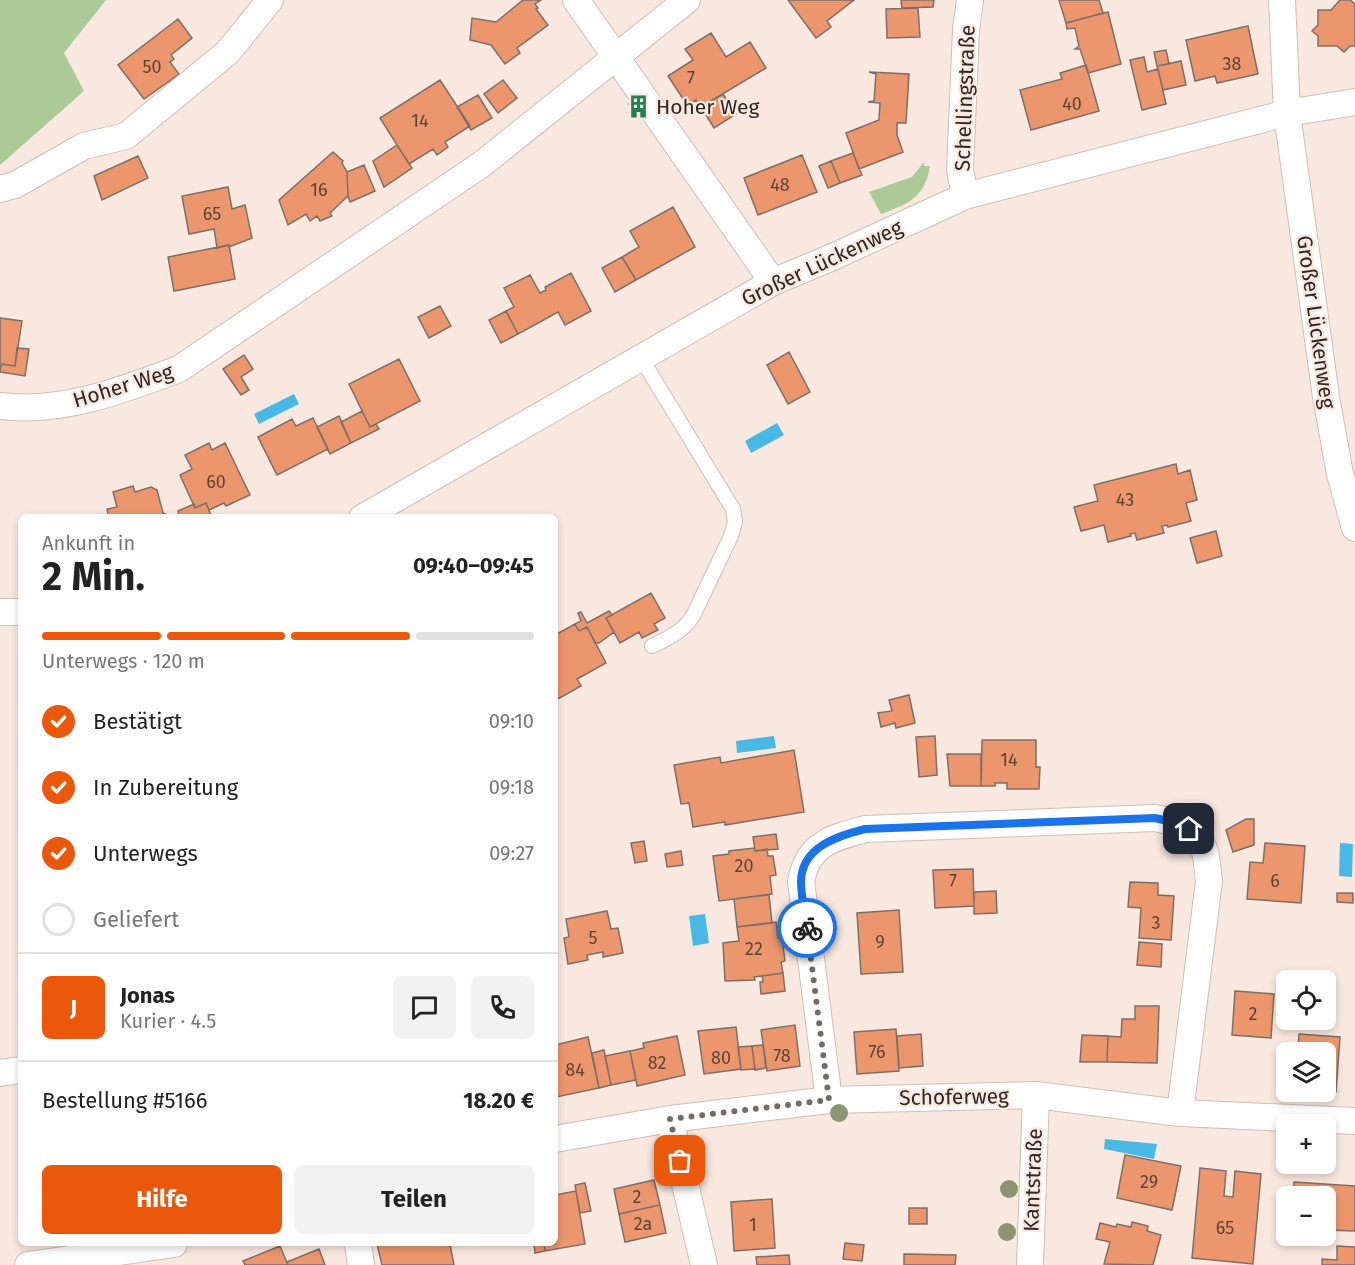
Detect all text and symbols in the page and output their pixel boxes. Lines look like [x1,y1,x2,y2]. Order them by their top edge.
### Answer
street label: Schellingstraße [949,24,981,172]
house number: 38 [1223,53,1242,75]
house number: 50 [142,56,162,78]
house number: 7 [687,67,695,89]
house number: 40 [1062,93,1082,115]
building icon: Hoher Weg [625,94,651,120]
place label: Hoher Weg [656,94,760,120]
house number: 14 [411,110,429,132]
house number: 48 [770,174,790,196]
house number: 16 [310,179,328,201]
house number: 65 [203,203,221,225]
street label: Großer Lückenweg [737,214,907,312]
street label: Großer Lückenweg [1291,234,1341,410]
street label: Hoher Weg [70,358,176,414]
house number: 60 [206,471,226,493]
house number: 43 [1116,489,1134,511]
text: Ankunft in [42,531,135,555]
text: 09:40–09:45 [413,552,534,579]
text: 2 Min. [42,554,145,600]
text: Unterwegs · 120 m [42,649,205,673]
icon: check [42,705,75,738]
text: Bestätigt [93,708,182,735]
text: 09:10 [489,709,534,733]
house number: 14 [1000,749,1018,771]
icon: check [42,771,75,804]
text: In Zubereitung [93,774,238,801]
text: 09:18 [489,775,534,799]
pin [1163,803,1214,854]
icon: home [1172,812,1205,845]
icon: check [42,837,75,870]
text: Unterwegs [93,840,198,867]
text: 09:27 [489,841,534,865]
house number: 20 [735,855,753,877]
house number: 7 [949,870,957,892]
house number: 6 [1270,870,1280,892]
courier [777,898,837,958]
text: Geliefert [93,906,179,933]
icon: bike [791,912,824,945]
house number: 3 [1152,912,1160,934]
house number: 5 [588,927,598,949]
house number: 9 [875,931,885,953]
house number: 22 [745,938,763,960]
map controls [1276,970,1336,1246]
button: locate [1276,970,1336,1030]
button: chat [393,976,456,1039]
button: phone [471,976,534,1039]
text: Jonas [120,982,175,1009]
text: J [70,994,77,1021]
house number: 2 [1249,1003,1258,1025]
text: Kurier · 4.5 [120,1009,216,1033]
house number: 76 [868,1041,886,1063]
button: layers [1276,1042,1336,1102]
house number: 78 [773,1045,791,1067]
house number: 80 [711,1047,731,1069]
house number: 82 [648,1052,666,1074]
house number: 84 [565,1059,585,1081]
street label: Schoferweg [899,1083,1009,1111]
text: Bestellung #5166 [42,1087,207,1114]
text: 18.20 € [463,1087,534,1114]
button: + [1276,1114,1336,1174]
street label: Kantstraße [1018,1128,1048,1232]
pin [654,1135,705,1186]
icon: bag [663,1144,696,1177]
button: Hilfe [42,1165,282,1234]
button: Teilen [294,1165,534,1234]
house number: 29 [1140,1171,1158,1193]
house number: 2 [633,1186,642,1208]
button: − [1276,1186,1336,1246]
house number: 2a [634,1213,652,1235]
house number: 1 [749,1214,757,1236]
house number: 65 [1216,1217,1234,1239]

